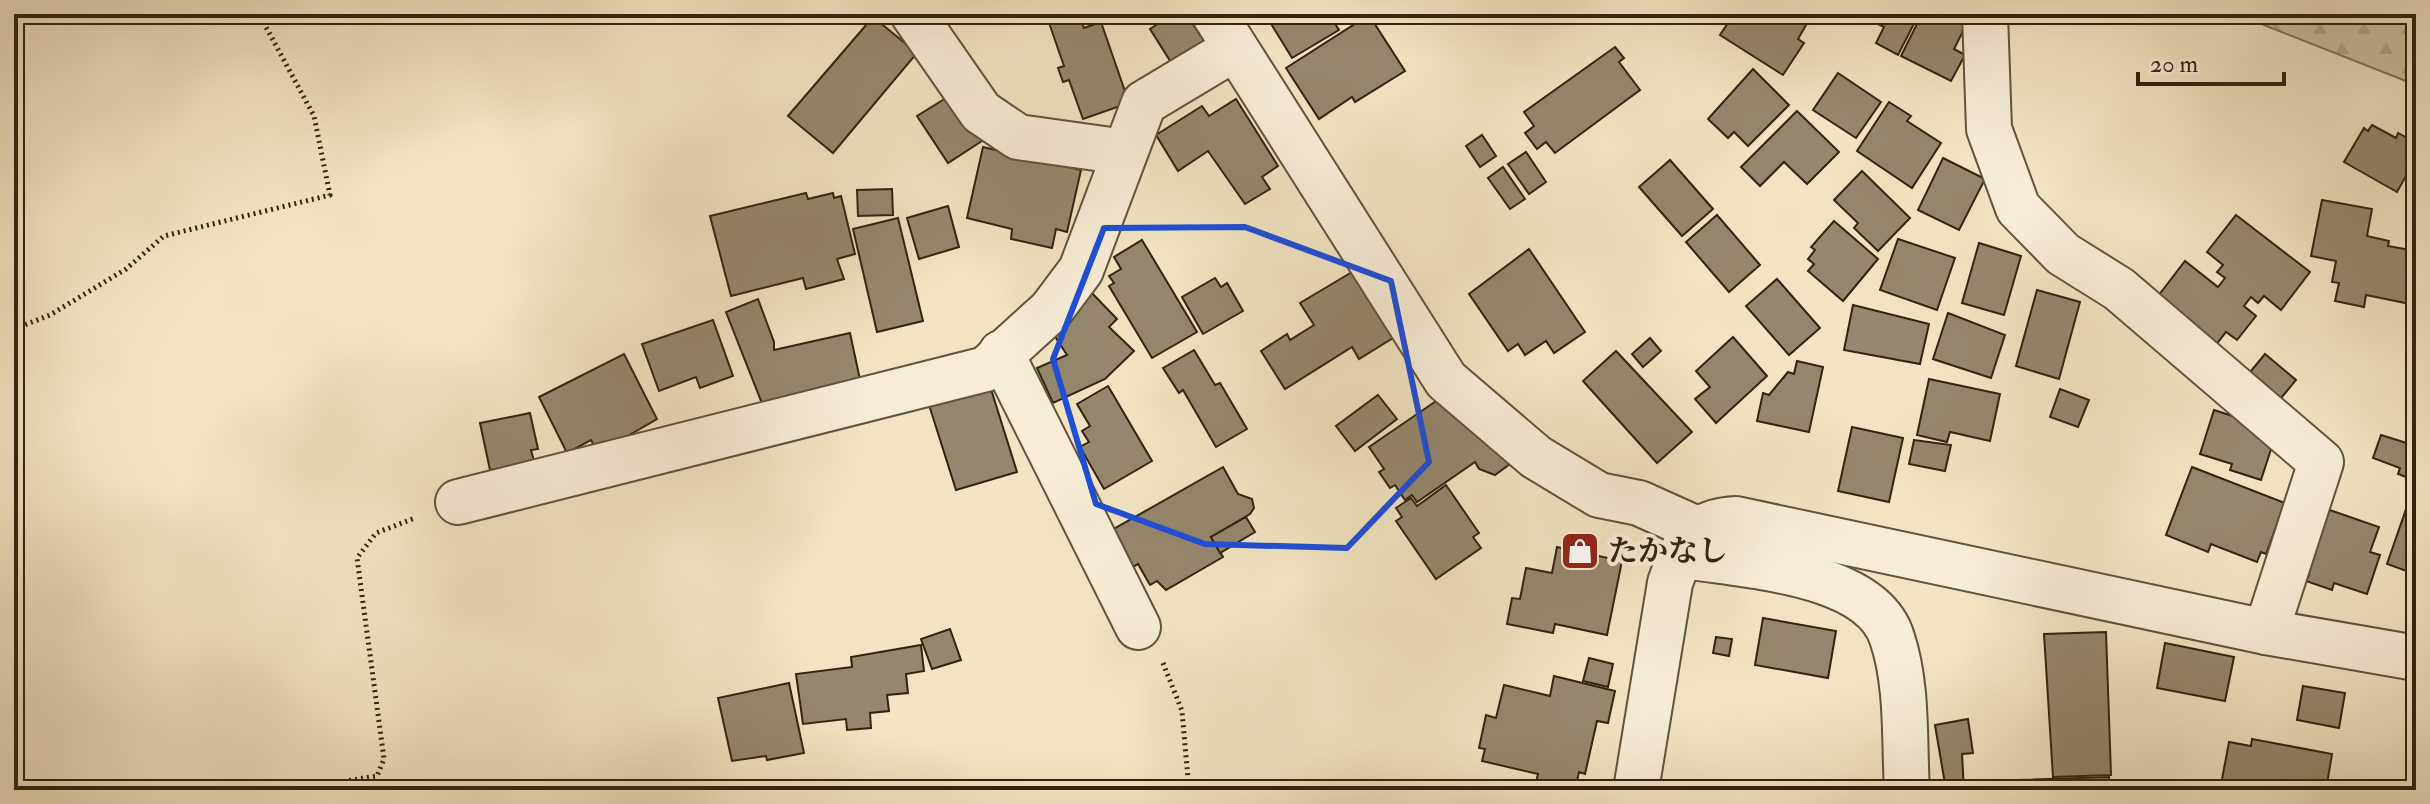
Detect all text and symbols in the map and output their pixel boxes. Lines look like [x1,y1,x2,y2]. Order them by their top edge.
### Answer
scale bar [2138,36,2284,86]
text: 20 m [2150,49,2199,80]
shop icon: たかなし [1559,530,1601,572]
place label: たかなし [1608,533,1728,570]

